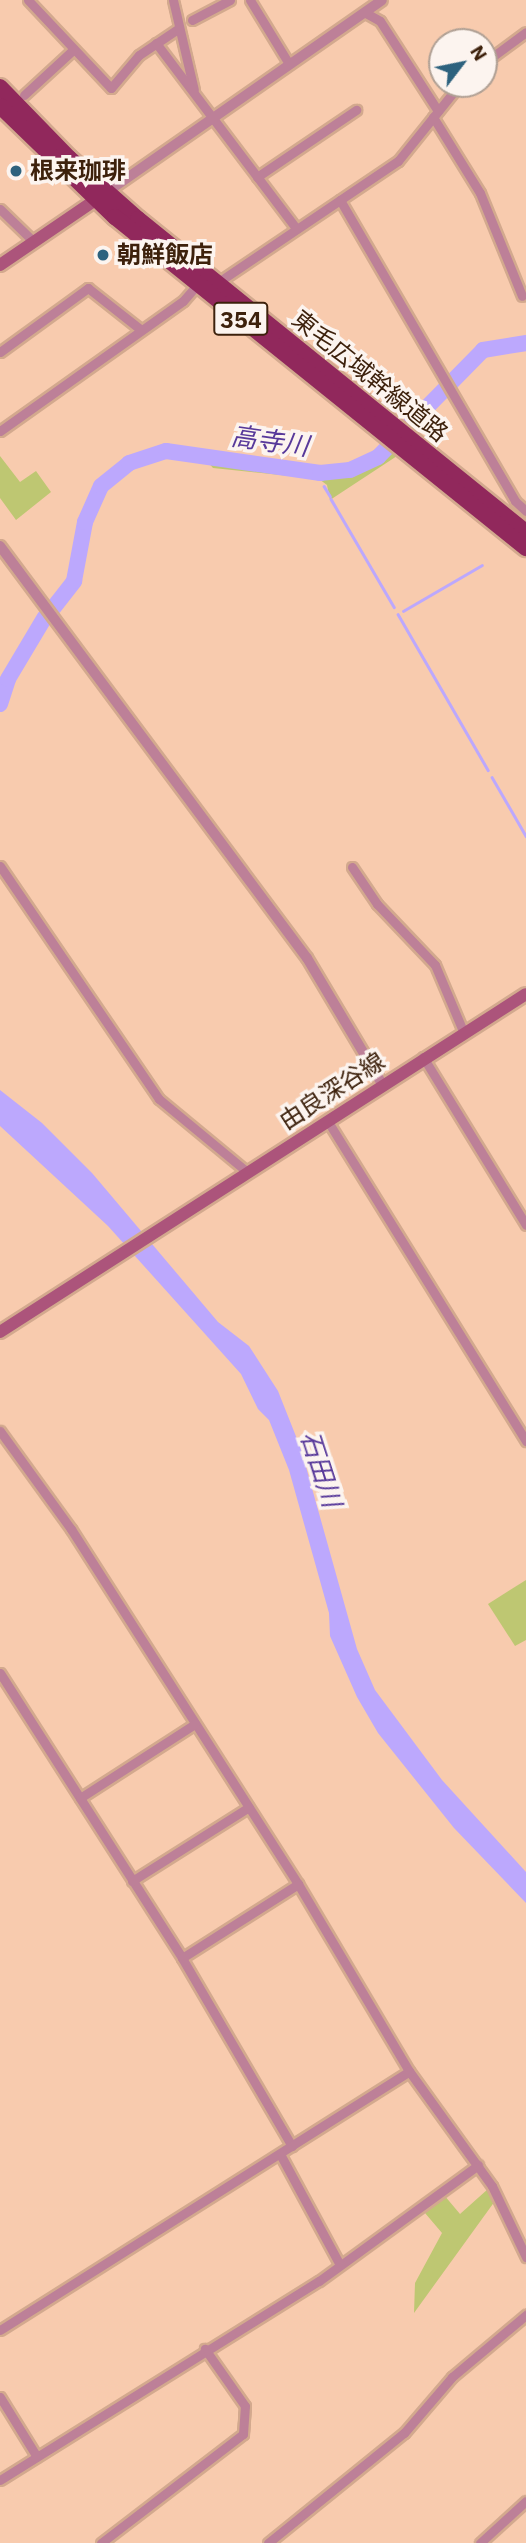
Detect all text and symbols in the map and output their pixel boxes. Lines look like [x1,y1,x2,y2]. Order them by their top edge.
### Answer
north arrow [428,28,498,98]
text: N [465,41,493,65]
place label: 根来珈琲 [30,157,126,185]
marker: 根来珈琲 [8,163,24,179]
place label: 朝鮮飯店 [117,241,213,269]
marker: 朝鮮飯店 [95,247,111,263]
road number: 354 [213,300,269,338]
street label: 東毛広域幹線道路 [286,304,454,448]
water label: 高寺川 [229,420,311,462]
street label: 由良深谷線 [274,1046,390,1136]
water label: 石田川 [294,1427,348,1511]

